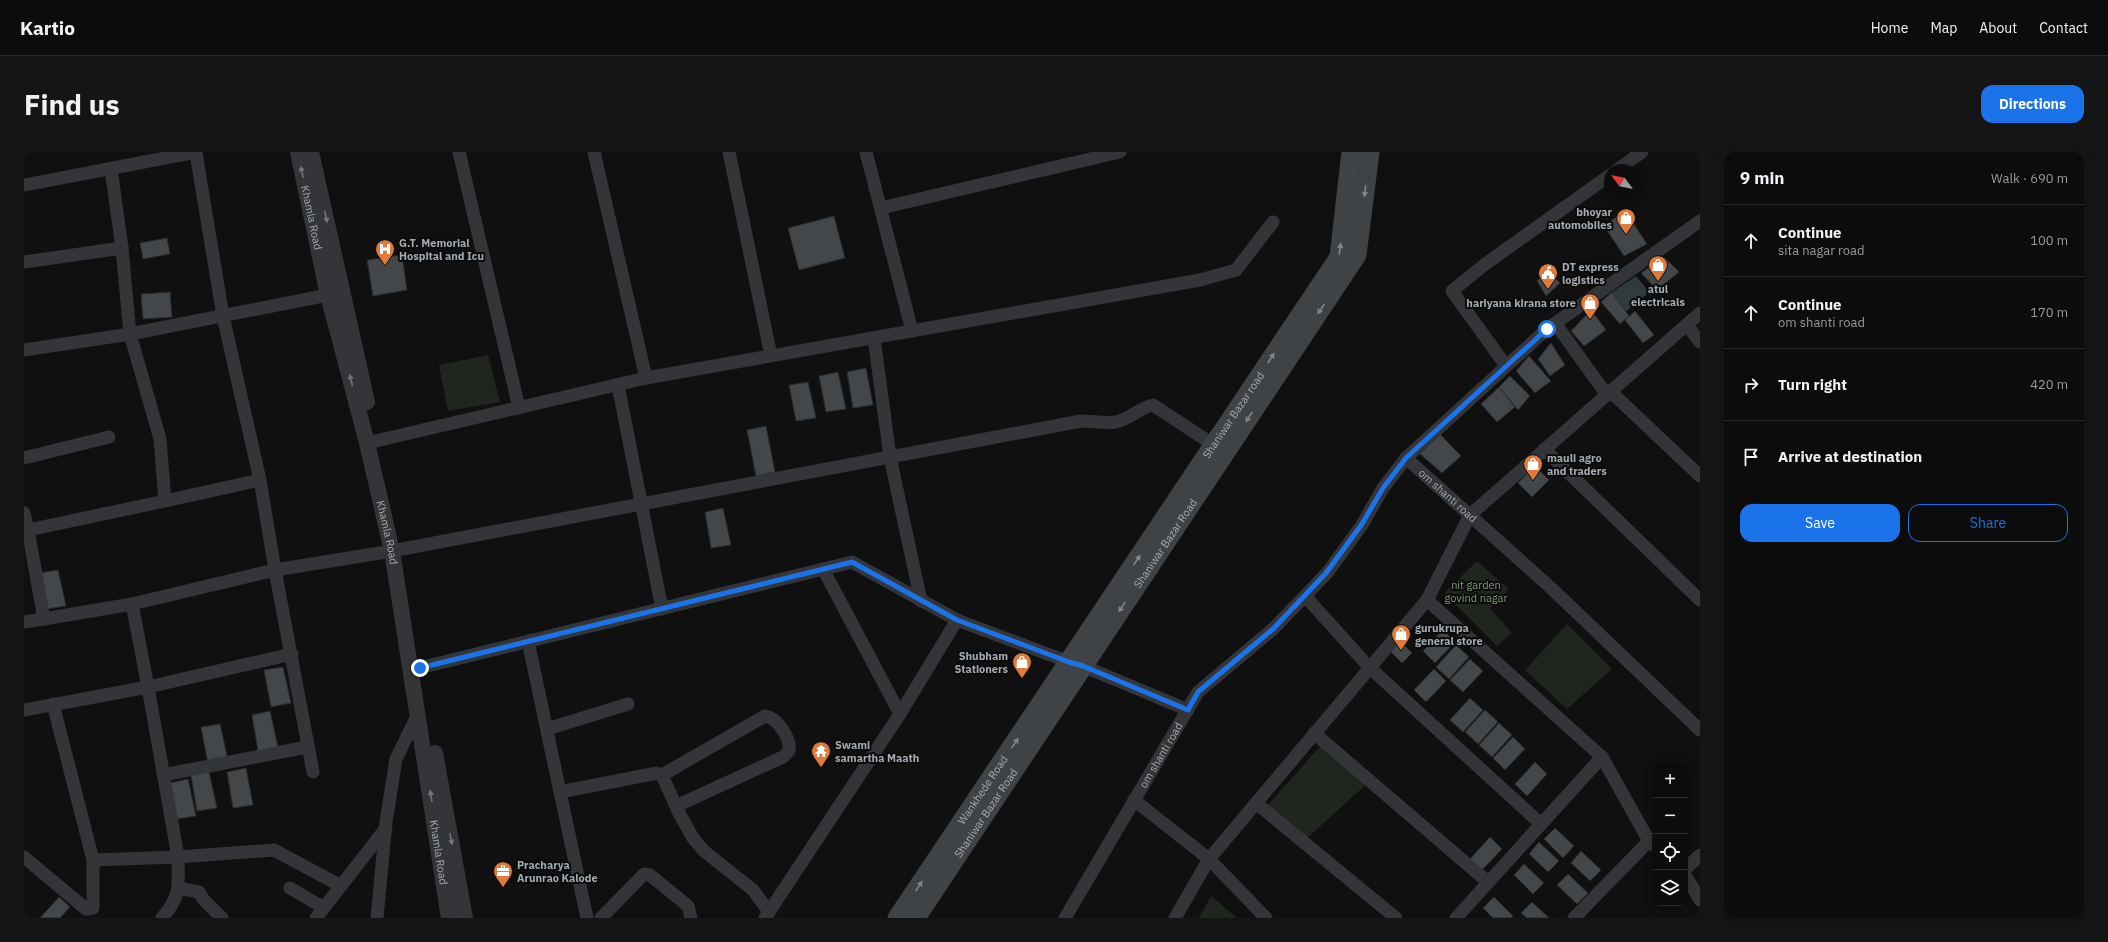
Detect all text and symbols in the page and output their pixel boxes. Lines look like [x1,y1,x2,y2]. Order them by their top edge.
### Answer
text: Kartio [20,16,75,40]
text: Home [1871,19,1908,37]
text: Map [1930,19,1957,37]
text: About [1979,19,2017,37]
text: Contact [2039,19,2088,37]
button: Directions [1981,85,2084,123]
text: Find us [24,86,120,123]
north arrow [1604,164,1640,200]
one-way arrow [299,166,305,178]
text: 9 min [1740,167,1784,189]
text: Walk · 690 m [1991,170,2068,187]
street label: Khamla Road [298,184,325,251]
one-way arrow [1362,185,1368,197]
place label: bhoyar automobiles [1548,205,1613,232]
shop icon: bhoyar automobiles [1615,207,1637,235]
one-way arrow [323,211,329,224]
text: Continue [1778,223,1842,242]
icon: ahead [1740,230,1762,252]
text: 100 m [2030,232,2068,249]
place label: G.T. Memorial Hospital and Icu [399,236,484,263]
hospital icon: G.T. Memorial Hospital and Icu [374,238,396,266]
text: sita nagar road [1778,242,1865,259]
one-way arrow [1337,243,1343,255]
shop icon: atul electricals [1647,254,1669,282]
place label: DT express logistics [1562,260,1619,287]
public building icon: DT express logistics [1537,262,1559,290]
place label: atul electricals [1631,282,1685,309]
shop icon: hariyana kirana store [1579,292,1601,320]
text: Continue [1778,295,1842,314]
place label: hariyana kirana store [1466,296,1576,310]
icon: ahead [1740,302,1762,324]
one-way arrow [1317,304,1325,314]
text: 170 m [2030,304,2068,321]
text: om shanti road [1778,314,1865,331]
route start [1538,320,1556,338]
one-way arrow [1267,353,1275,364]
street label: Shaniwar Bazar road [1199,369,1267,461]
one-way arrow [347,374,353,387]
icon: right [1740,374,1762,396]
text: Turn right [1778,375,1847,394]
text: 420 m [2030,376,2068,393]
one-way arrow [1245,412,1253,423]
icon: arrive [1740,446,1762,468]
text: Arrive at destination [1778,447,1922,466]
place label: mauli agro and traders [1547,451,1607,478]
shop icon: mauli agro and traders [1522,453,1544,481]
street label: om shanti road [1416,466,1480,525]
street label: Shaniwar Bazar Road [1130,496,1200,591]
street label: Khamla Road [374,499,401,566]
button: Save [1740,504,1900,542]
button: Share [1908,504,2068,542]
one-way arrow [1133,554,1141,565]
park label: nit garden govind nagar [1444,578,1508,605]
one-way arrow [1118,602,1126,612]
place label: gurukrupa general store [1415,621,1483,648]
shop icon: gurukrupa general store [1390,623,1412,651]
place label: Shubham Stationers [954,649,1008,676]
shop icon: Shubham Stationers [1011,651,1033,679]
route end [411,659,429,677]
street label: om shanti road [1136,720,1186,790]
one-way arrow [1011,737,1018,749]
place label: Swami samartha Maath [835,738,919,765]
temple icon: Swami samartha Maath [810,740,832,768]
street label: Wankhede Road [954,753,1011,827]
map controls [1652,762,1688,906]
button: + [1652,762,1688,798]
street label: Shaniwar Bazar Road [951,766,1021,860]
one-way arrow [428,790,434,802]
button: − [1652,798,1688,834]
street label: Khamla Road [427,819,451,886]
one-way arrow [448,833,454,845]
button: locate [1652,834,1688,870]
place label: Pracharya Arunrao Kalode [517,858,598,885]
office icon: Pracharya Arunrao Kalode [492,860,514,888]
button: layers [1652,870,1688,906]
one-way arrow [915,880,923,891]

